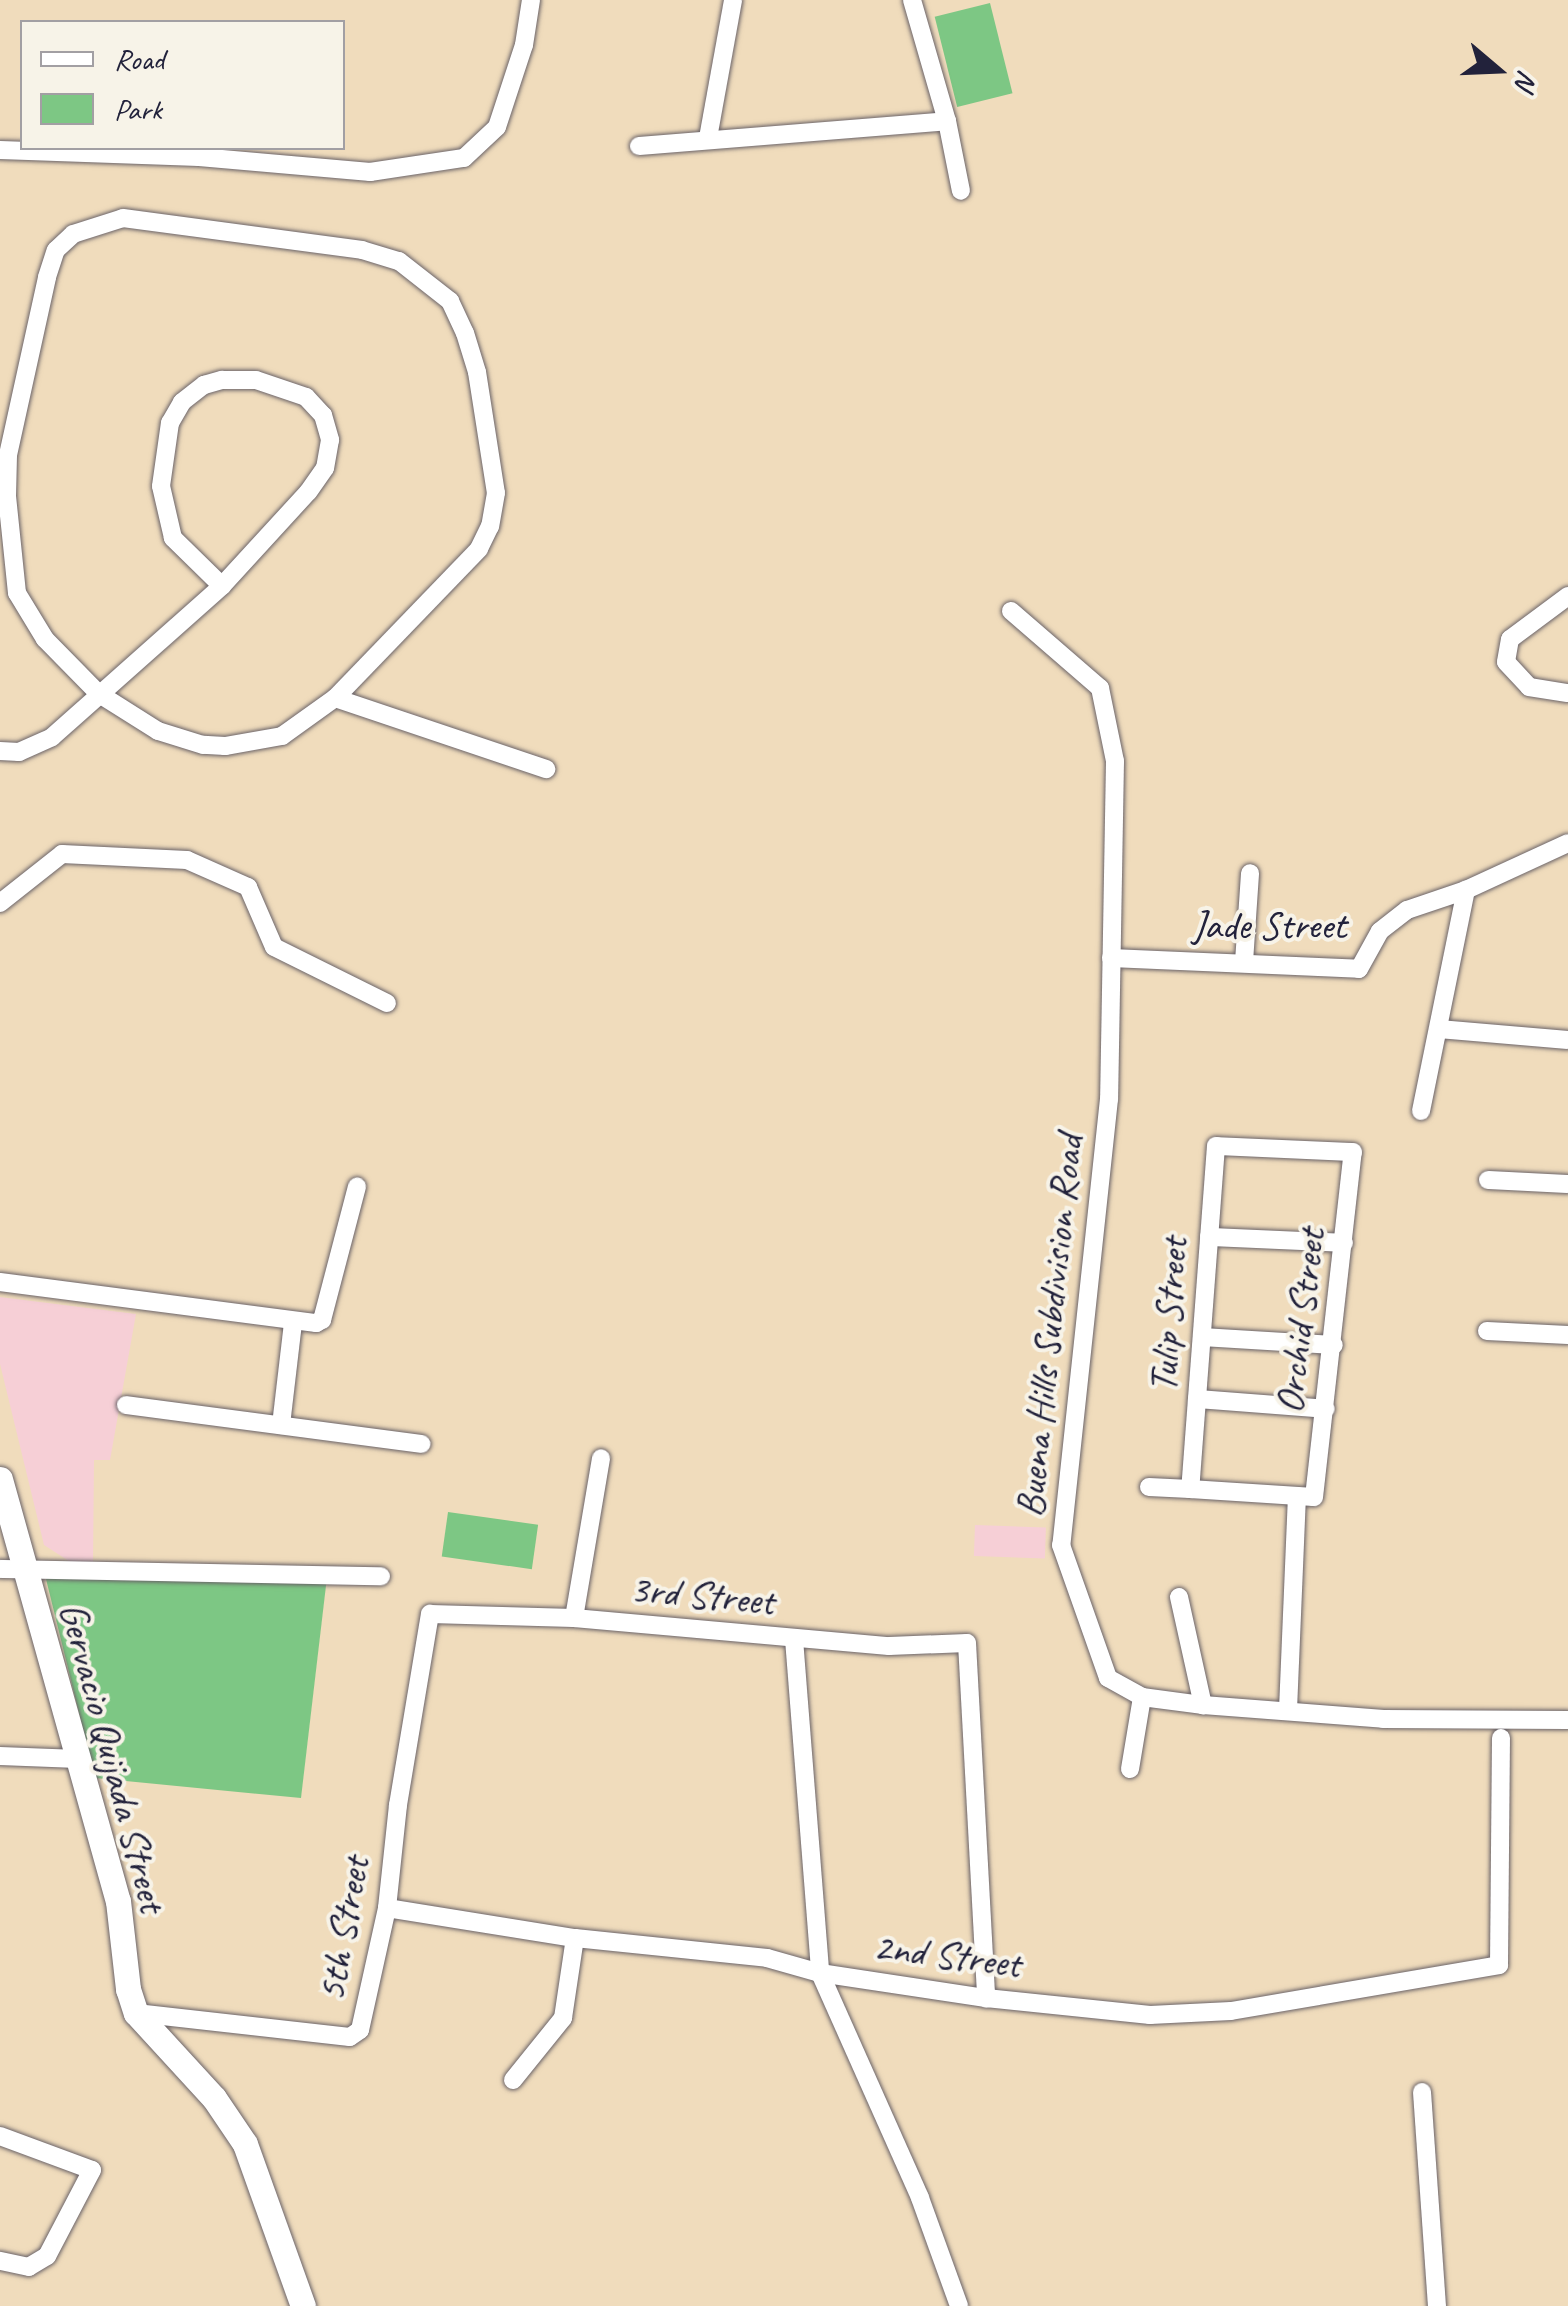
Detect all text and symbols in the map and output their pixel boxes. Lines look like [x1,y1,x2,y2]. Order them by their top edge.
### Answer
legend [20,20,345,150]
north arrow [1448,20,1548,120]
text: Road [114,40,164,78]
text: N [1507,66,1546,94]
text: Park [114,90,162,128]
street label: Jade Street [1192,901,1346,949]
street label: Buena Hills Subdivision Road [1005,1132,1093,1520]
street label: Orchid Street [1265,1226,1335,1416]
street label: Tulip Street [1139,1235,1197,1395]
street label: 3rd Street [628,1565,776,1625]
street label: Gervacio Quijada Street [48,1597,178,1917]
street label: 5th Street [307,1853,379,2005]
street label: 2nd Street [870,1922,1024,1988]

